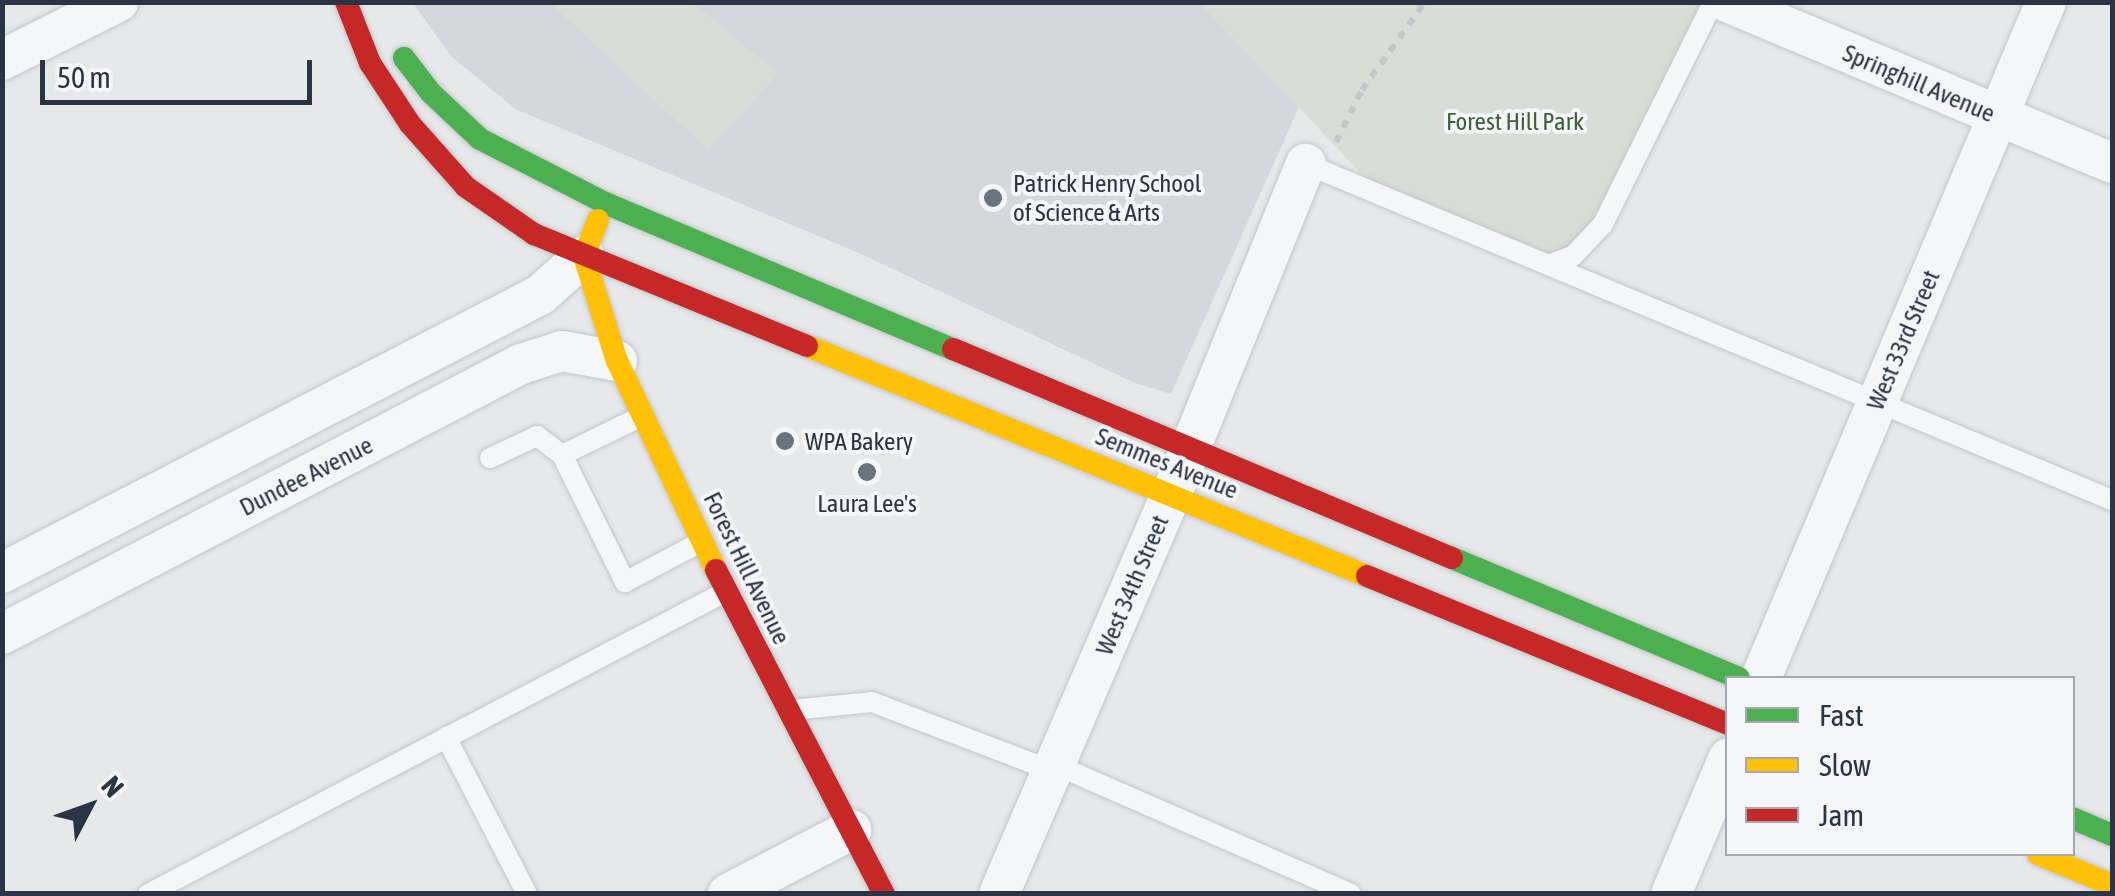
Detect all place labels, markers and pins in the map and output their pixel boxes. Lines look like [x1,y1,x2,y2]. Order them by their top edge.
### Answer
place label: Patrick Henry School of Science & Arts [1013,169,1201,228]
marker: Patrick Henry School of Science & Arts [982,187,1004,209]
place label: WPA Bakery [805,426,913,456]
marker: WPA Bakery [774,430,796,452]
marker: Laura Lee's [856,461,878,483]
place label: Laura Lee's [817,488,917,518]

